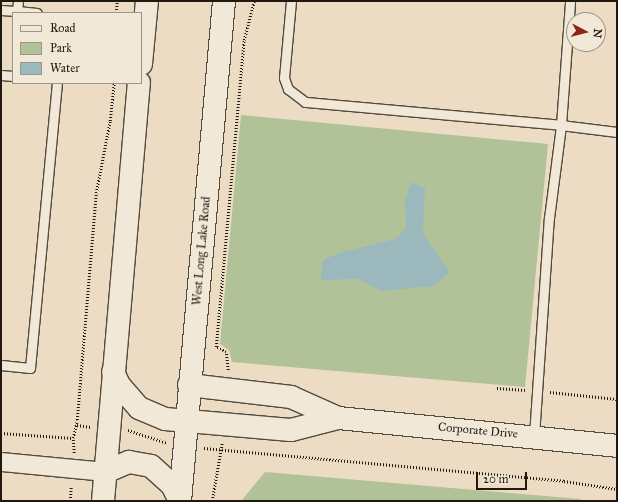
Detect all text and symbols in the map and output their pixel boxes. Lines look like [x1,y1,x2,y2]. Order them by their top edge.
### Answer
legend [12,12,142,84]
north arrow [566,12,606,52]
text: Road [50,21,76,35]
text: N [590,28,604,39]
text: Park [50,41,72,55]
text: Water [50,61,80,75]
street label: West Long Lake Road [190,196,214,306]
street label: Corporate Drive [438,420,518,442]
scale bar [478,464,529,490]
text: 20 m [483,472,509,486]

